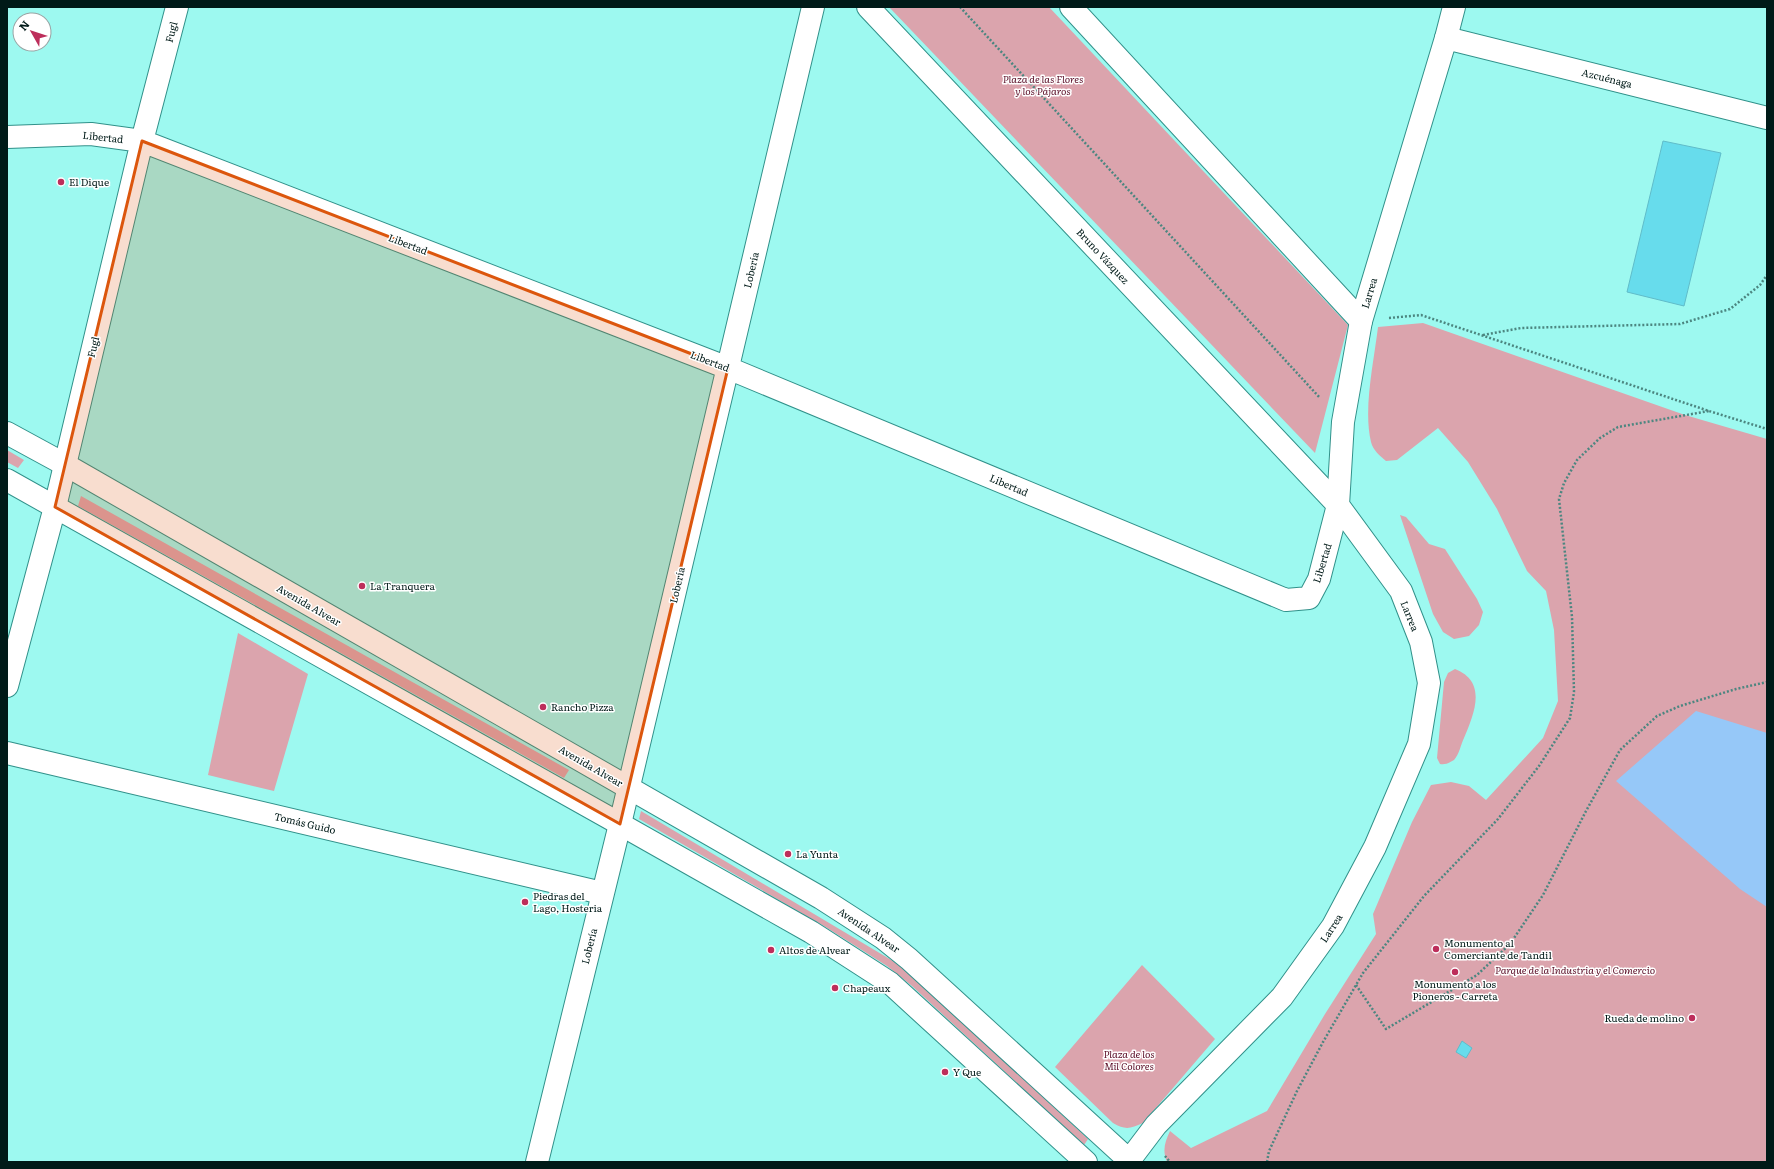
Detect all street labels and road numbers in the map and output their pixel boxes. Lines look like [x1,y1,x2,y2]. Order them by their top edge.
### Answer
street label: Fugl [161,19,181,44]
street label: Azcuénaga [1580,64,1635,91]
street label: Libertad [82,127,124,146]
street label: Bruno Vázquez [1074,224,1133,287]
street label: Libertad [386,229,430,258]
street label: Lobería [739,250,762,289]
street label: Larrea [1357,275,1380,310]
street label: Fugl [83,334,103,359]
street label: Libertad [688,346,732,375]
street label: Libertad [987,470,1031,499]
street label: Libertad [1308,541,1335,585]
street label: Lobería [665,565,688,604]
street label: Avenida Alvear [274,580,344,629]
street label: Larrea [1398,598,1424,634]
street label: Avenida Alvear [556,741,626,790]
street label: Tomás Guido [273,808,338,837]
street label: Avenida Alvear [835,903,904,956]
street label: Larrea [1316,910,1346,945]
street label: Lobería [577,926,600,965]

